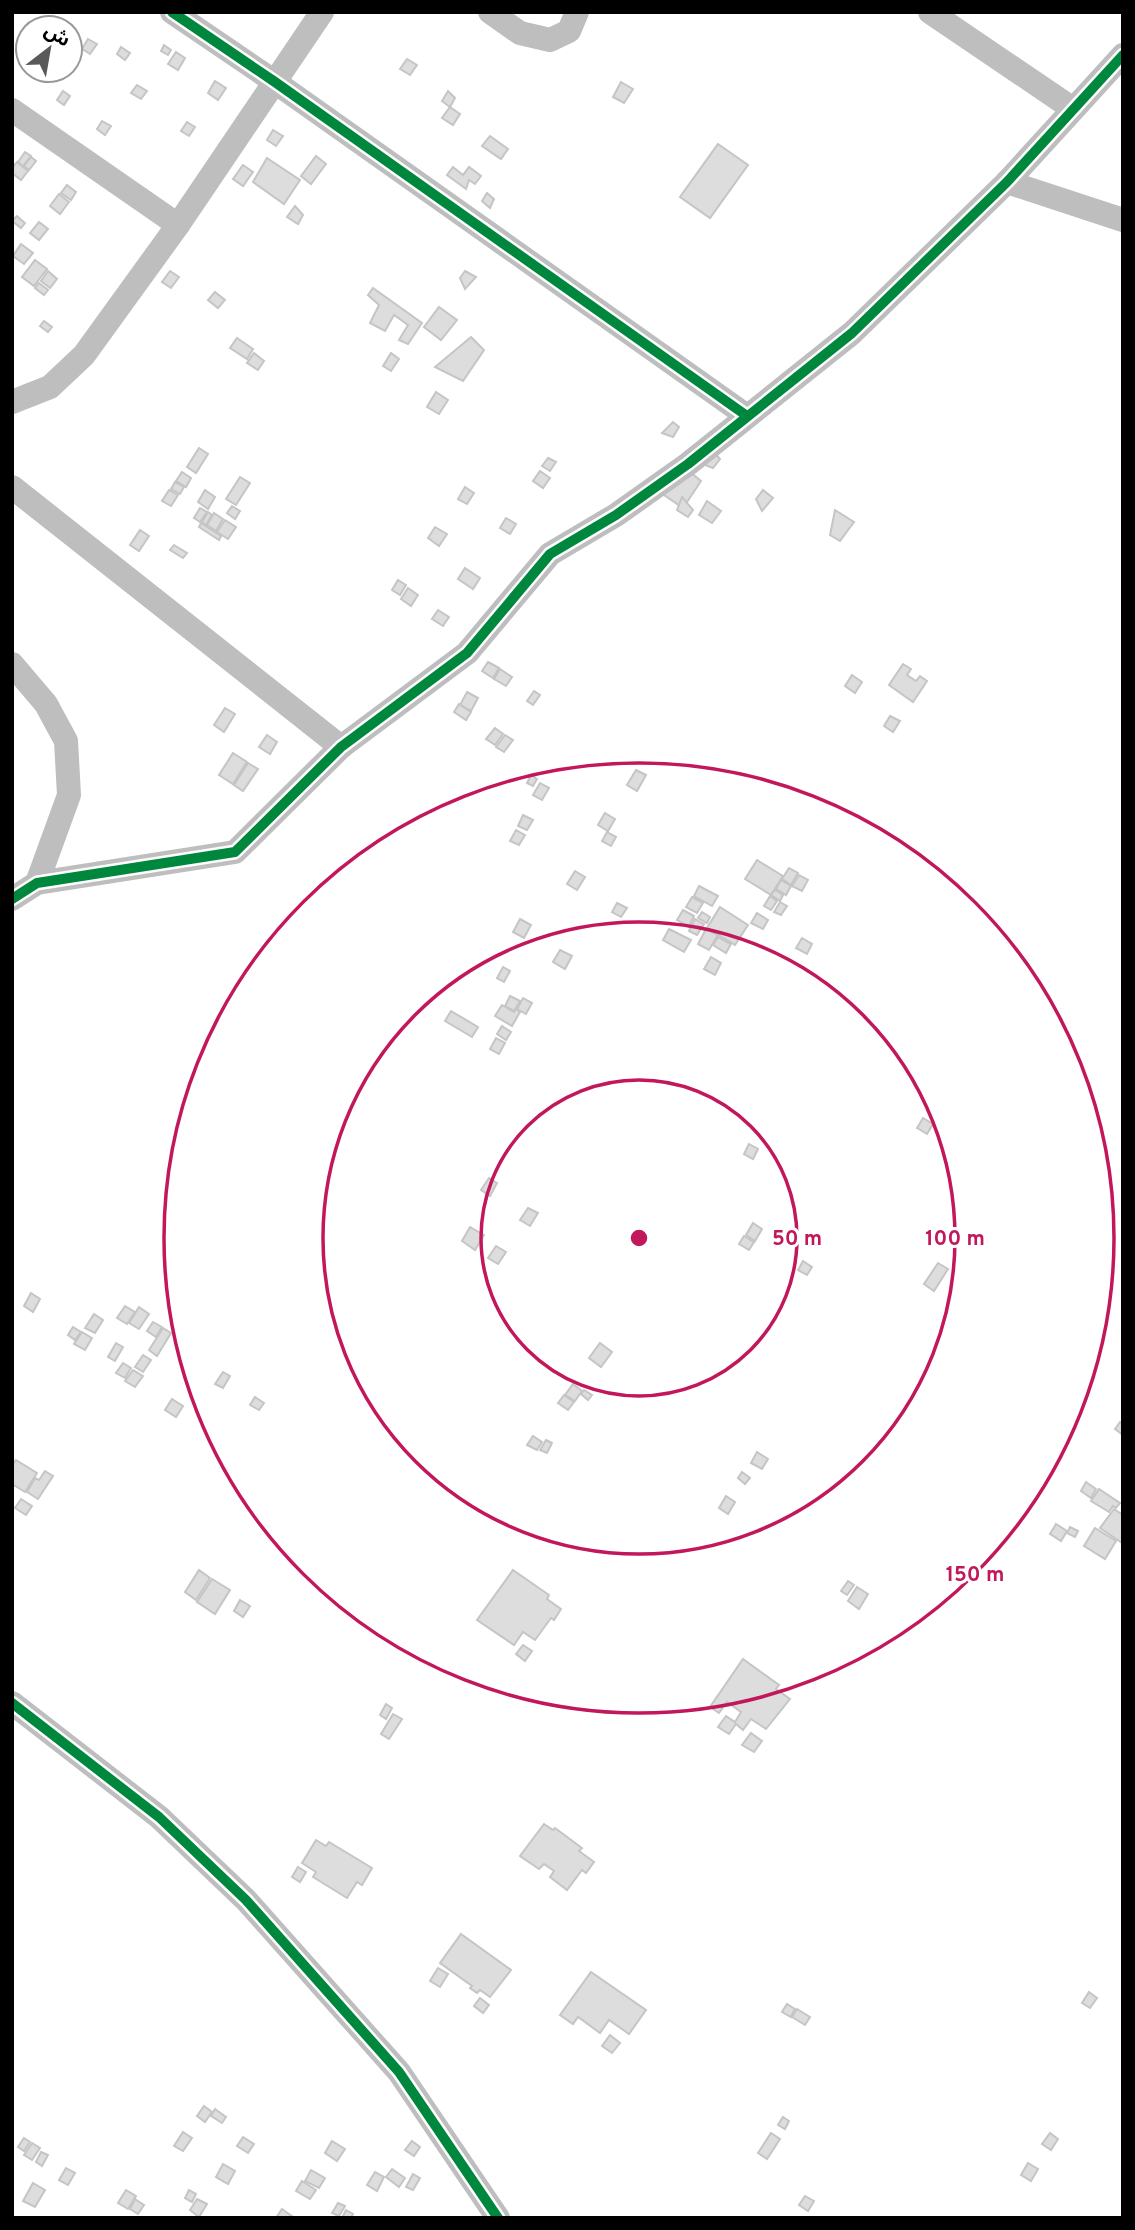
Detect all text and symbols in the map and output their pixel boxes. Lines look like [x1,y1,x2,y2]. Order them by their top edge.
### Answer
north arrow [14,14,84,84]
text: ش [39,19,74,53]
centre of rings [627,1226,651,1250]
text: 50 m [772,1226,822,1253]
text: 100 m [925,1226,985,1253]
text: 150 m [946,1562,1004,1589]

